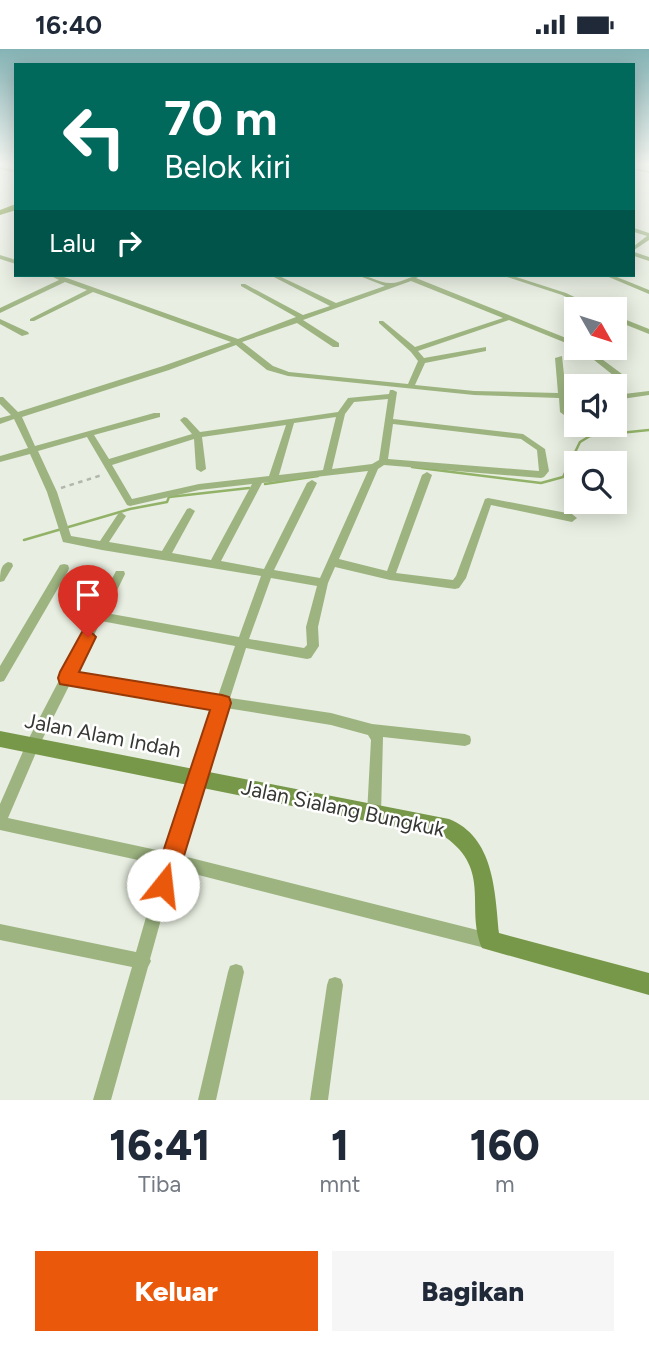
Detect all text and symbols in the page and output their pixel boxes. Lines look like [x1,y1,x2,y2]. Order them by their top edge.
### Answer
text: 16:40 [35,9,102,41]
text: 70 m [164,88,277,147]
icon: left [49,91,140,182]
text: Belok kiri [164,148,291,186]
icon: right [110,224,148,262]
text: Lalu [49,227,96,259]
north arrow [564,297,626,361]
map controls [564,297,627,514]
button: sound [564,374,627,437]
button: search [564,451,627,514]
pin [58,565,118,637]
icon: arrive [69,576,107,614]
street label: Jalan Alam Indah [23,708,183,762]
street label: Jalan Sialang Bungkuk [239,774,448,842]
position arrow [126,848,200,922]
text: 16:41 [109,1120,210,1171]
text: 1 [331,1120,349,1171]
text: 160 [470,1120,540,1171]
text: Tiba [138,1170,181,1198]
text: mnt [319,1170,361,1198]
text: m [495,1170,515,1198]
button: Keluar [35,1251,318,1331]
button: Bagikan [332,1251,614,1331]

